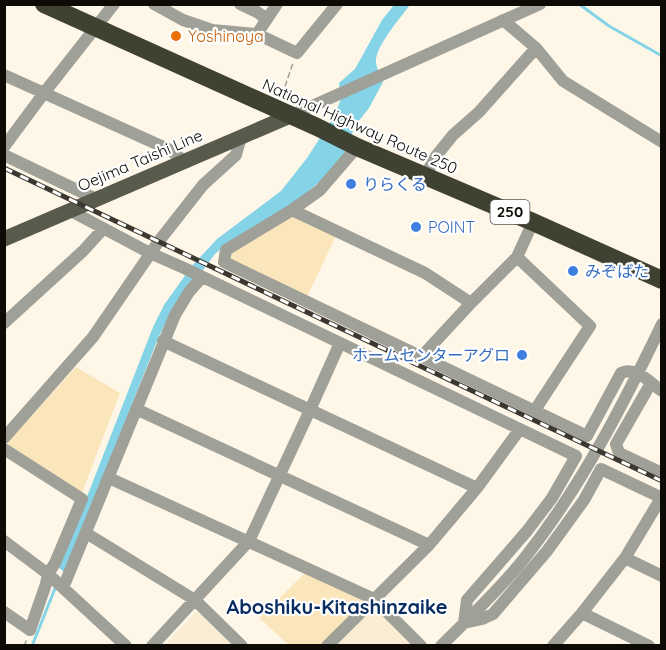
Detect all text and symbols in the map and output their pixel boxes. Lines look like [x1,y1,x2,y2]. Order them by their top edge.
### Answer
place label: Yoshinoya [188,26,264,46]
marker: Yoshinoya [169,29,183,43]
street label: National Highway Route 250 [259,74,461,178]
street label: Oejima Taishi Line [75,125,205,195]
place label: りらくる [363,174,427,194]
marker: りらくる [344,177,358,191]
road number: 250 [490,200,530,224]
place label: POINT [428,217,475,237]
marker: POINT [409,220,423,234]
place label: みぞばた [585,261,649,281]
marker: みぞばた [566,264,580,278]
place label: ホームセンターアグロ [352,345,510,365]
marker: ホームセンターアグロ [515,348,529,362]
district label: Aboshiku-Kitashinzaike [226,594,448,619]

